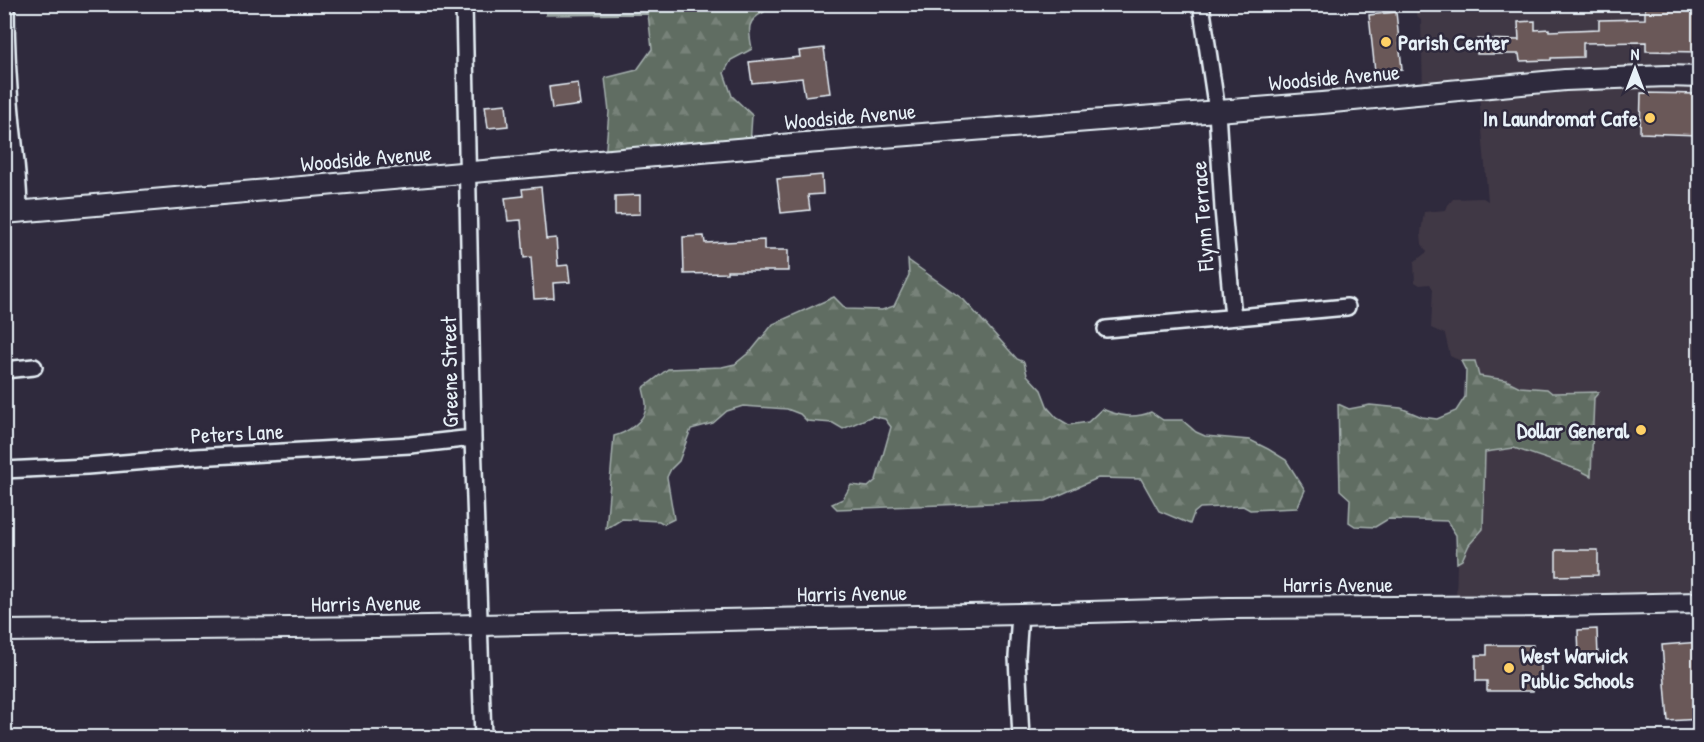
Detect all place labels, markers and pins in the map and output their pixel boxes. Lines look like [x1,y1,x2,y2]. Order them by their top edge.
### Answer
place label: Parish Center [1398,27,1509,57]
marker: Parish Center [1379,35,1393,49]
place label: In Laundromat Cafe [1483,103,1638,133]
marker: In Laundromat Cafe [1643,111,1657,125]
place label: Dollar General [1517,415,1630,445]
marker: Dollar General [1634,423,1648,437]
place label: West Warwick Public Schools [1521,640,1634,695]
marker: West Warwick Public Schools [1502,661,1516,675]

